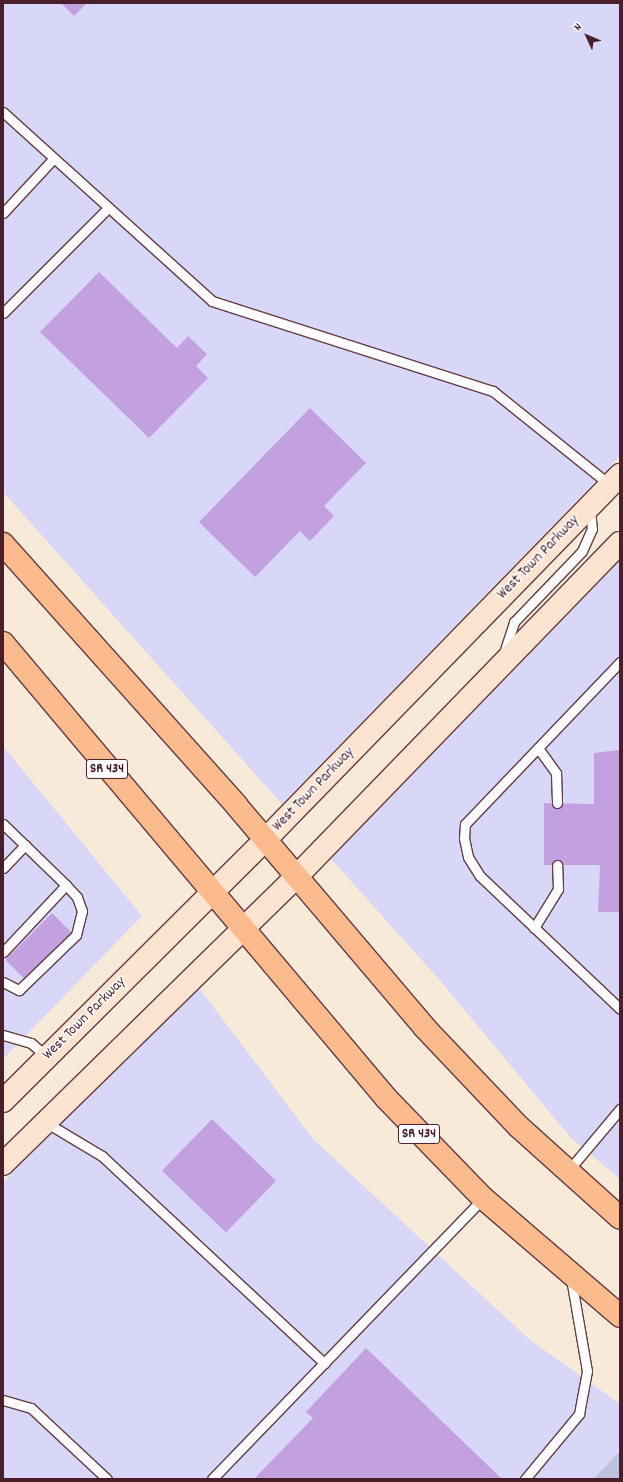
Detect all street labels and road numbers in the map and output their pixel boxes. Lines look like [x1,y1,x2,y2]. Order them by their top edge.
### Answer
street label: West Town Parkway [494,512,584,604]
street label: West Town Parkway [269,744,359,836]
road number: SR 434 [85,757,129,781]
street label: West Town Parkway [40,974,130,1064]
road number: SR 434 [397,1122,441,1146]

